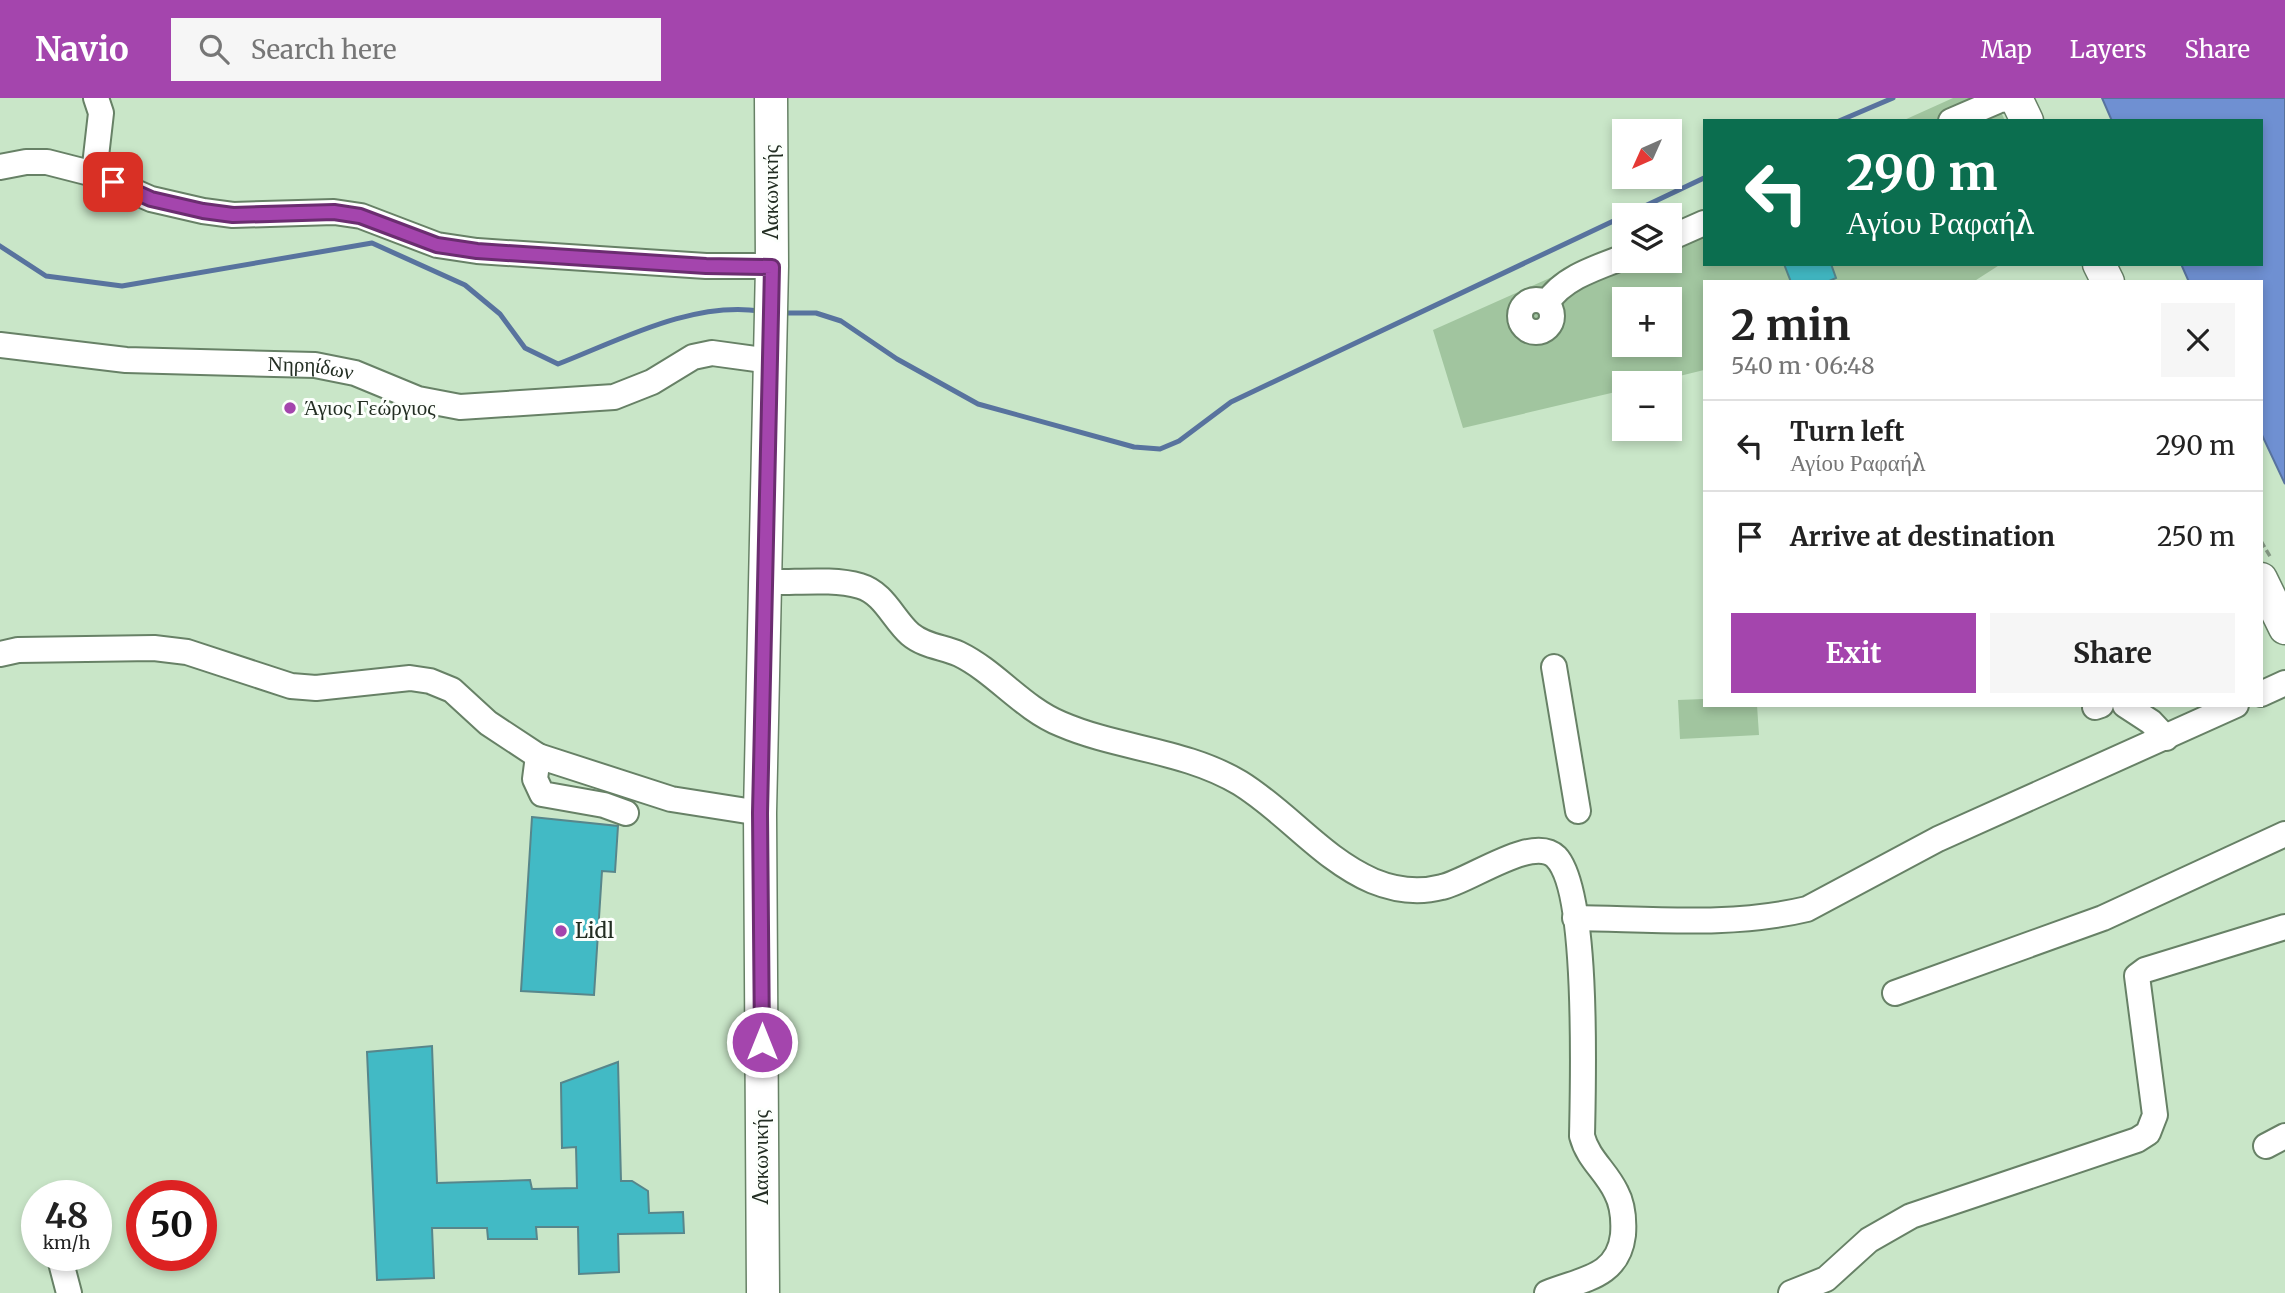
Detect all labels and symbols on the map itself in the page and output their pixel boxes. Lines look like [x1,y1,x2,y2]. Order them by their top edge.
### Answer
north arrow [1612,119,1682,189]
street label: Λακωνικής [757,144,784,240]
pin [83,152,143,212]
street label: Νηρηίδων [267,350,356,385]
place label: Άγιος Γεώργιος [304,394,436,421]
marker: Άγιος Γεώργιος [282,400,298,416]
place label: Lidl [575,917,614,944]
marker: Lidl [553,923,569,939]
position arrow [725,1005,799,1079]
street label: Λακωνικής [747,1109,774,1205]
speed limit sign: 50 [126,1180,217,1271]

